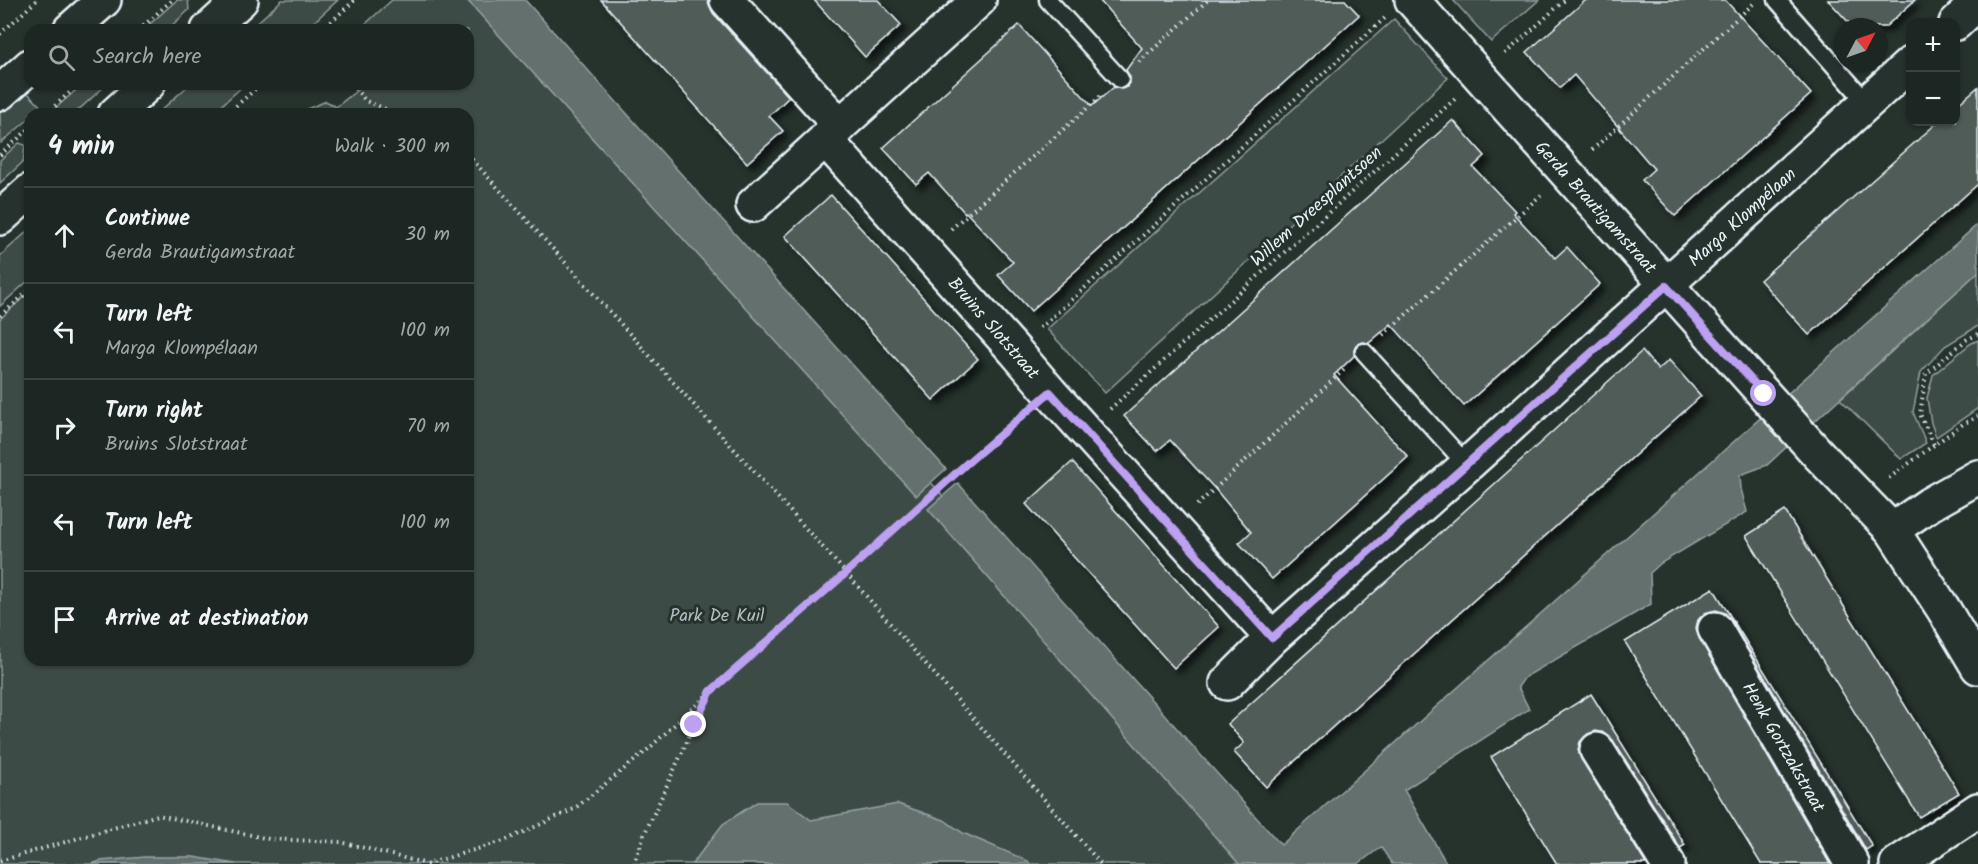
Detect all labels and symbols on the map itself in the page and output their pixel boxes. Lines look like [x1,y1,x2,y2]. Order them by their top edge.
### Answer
north arrow [1834,18,1888,72]
street label: Gerda Brautigamstraat [1527,135,1664,282]
street label: Willem Dreesplantsoen [1244,140,1390,275]
street label: Marga Klompélaan [1682,161,1804,275]
street label: Bruins Slotstraat [940,271,1047,388]
route start [1750,380,1776,406]
park label: Park De Kuil [670,602,765,631]
street label: Henk Gortzakstraat [1733,677,1832,819]
route end [680,711,706,737]

